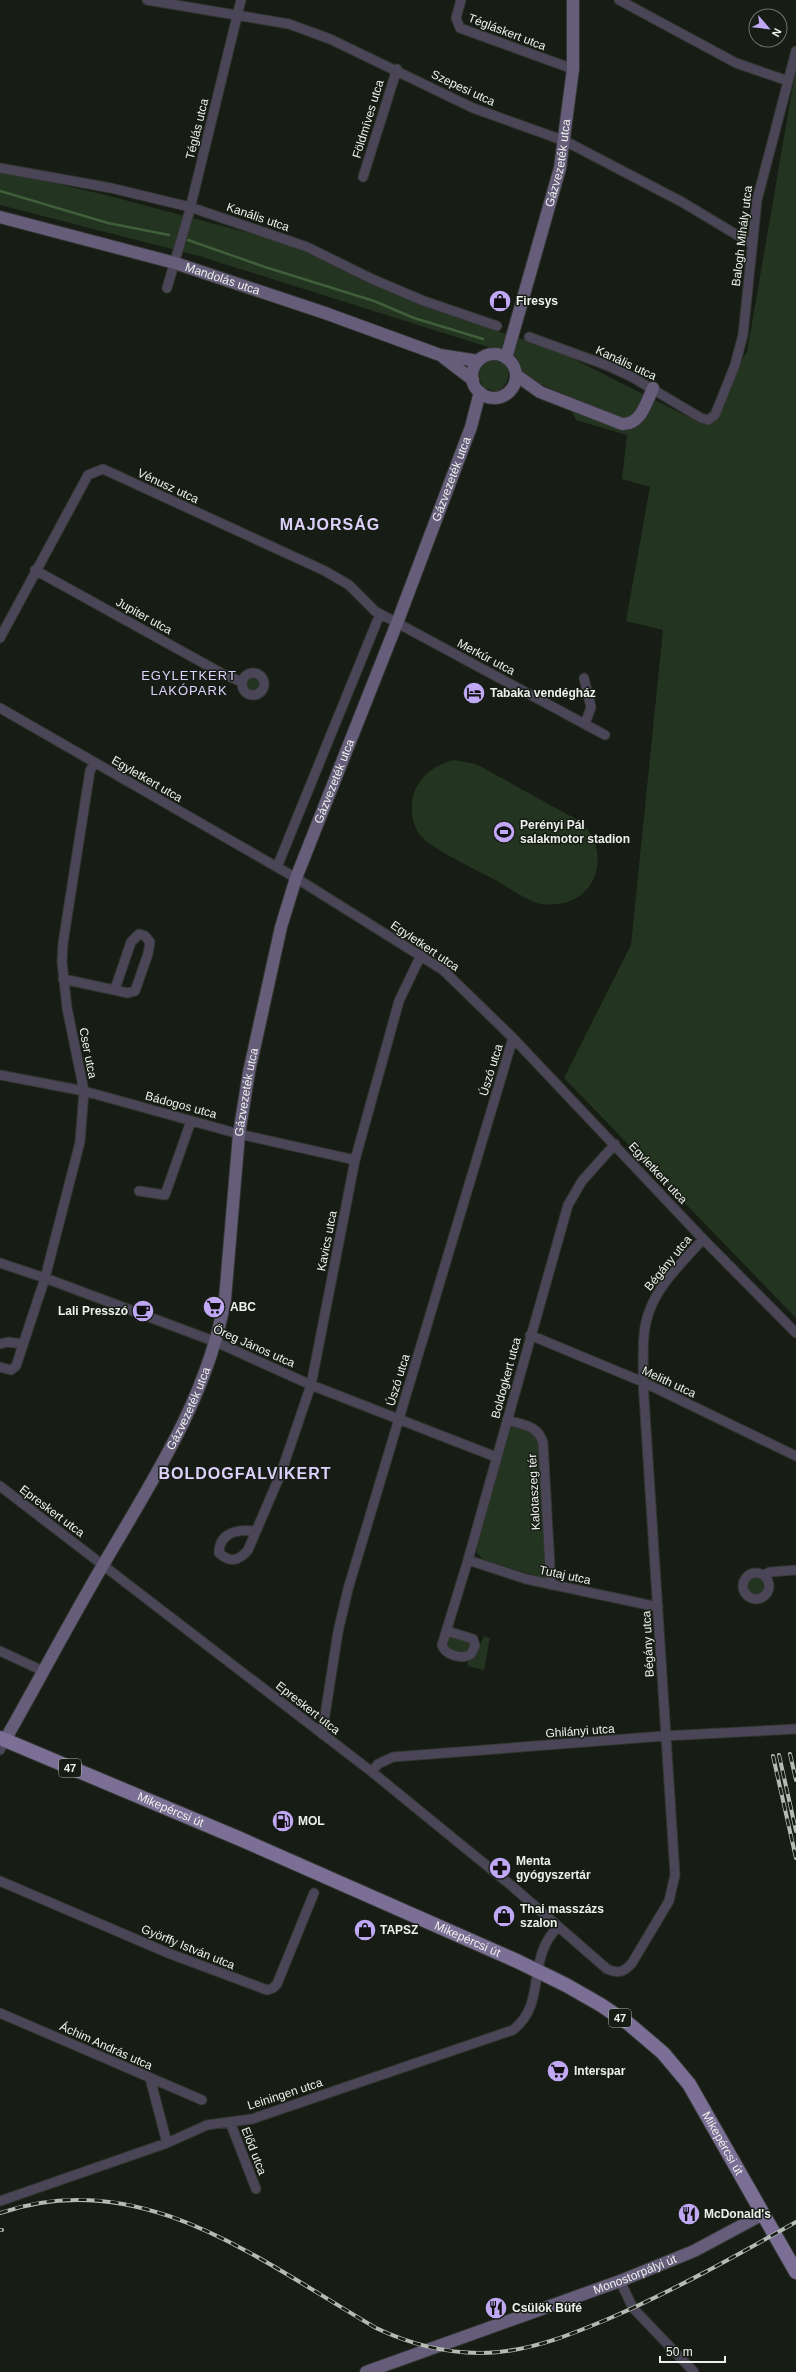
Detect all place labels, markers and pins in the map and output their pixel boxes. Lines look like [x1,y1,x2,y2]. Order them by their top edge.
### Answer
shop icon: Firesys [487,288,513,314]
place label: Firesys [516,294,558,308]
hotel icon: Tabaka vendégház [461,680,487,706]
place label: Tabaka vendégház [490,686,596,700]
place label: Perényi Pál salakmotor stadion [520,818,630,846]
sports icon: Perényi Pál salakmotor stadion [491,819,517,845]
supermarket icon: ABC [201,1294,227,1320]
cafe icon: Lali Presszó [130,1298,156,1324]
place label: ABC [230,1300,256,1314]
place label: Lali Presszó [58,1304,128,1318]
fuel station icon: MOL [270,1808,296,1834]
place label: MOL [298,1814,325,1828]
place label: Menta gyógyszertár [516,1854,591,1882]
pharmacy icon: Menta gyógyszertár [487,1855,513,1881]
place label: Thai masszázs szalon [520,1902,604,1930]
shop icon: Thai masszázs szalon [491,1903,517,1929]
shop icon: TAPSZ [352,1917,378,1943]
place label: TAPSZ [380,1923,418,1937]
supermarket icon: Interspar [545,2058,571,2084]
place label: Interspar [574,2064,626,2078]
restaurant icon: McDonald's [676,2201,702,2227]
place label: McDonald's [704,2207,771,2221]
restaurant icon: Csülök Büfé [483,2295,509,2321]
place label: Csülök Büfé [512,2301,582,2315]

